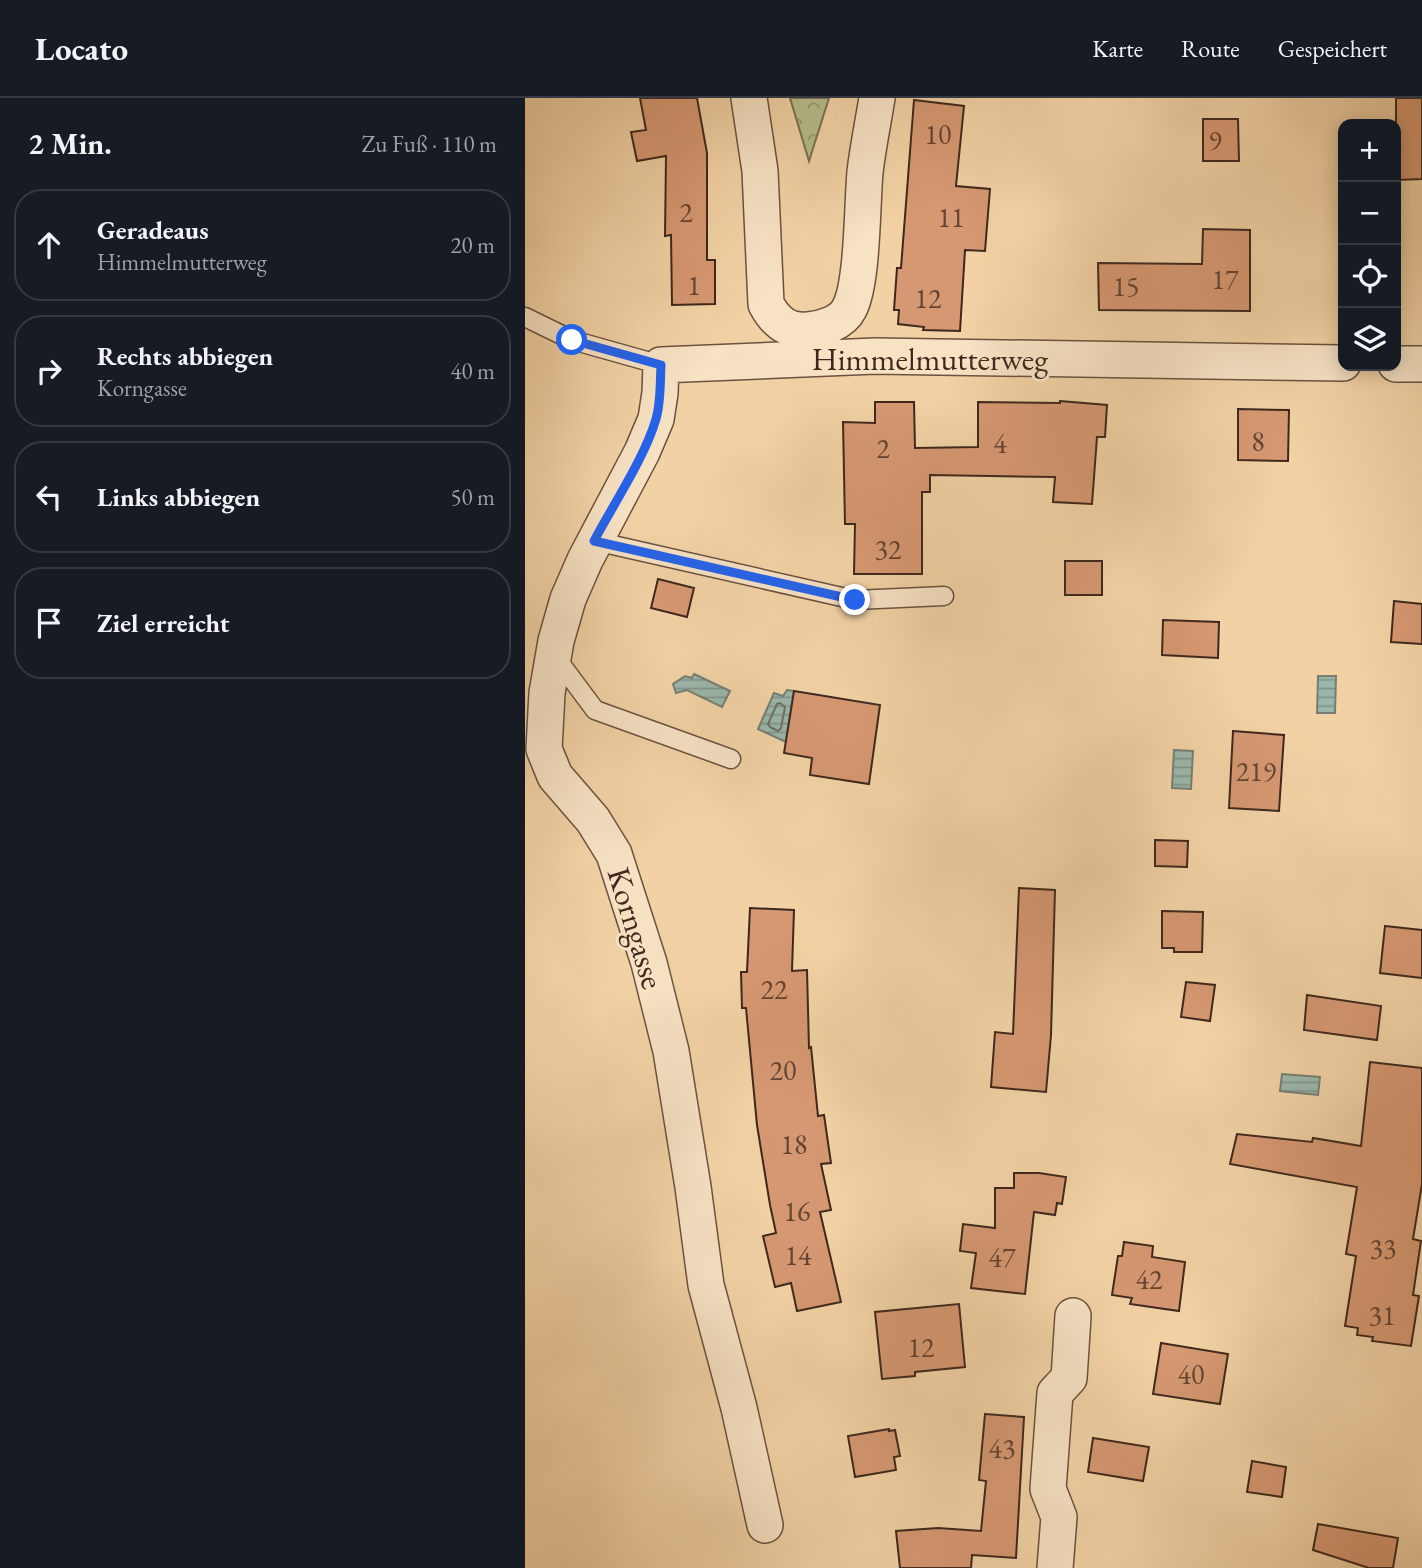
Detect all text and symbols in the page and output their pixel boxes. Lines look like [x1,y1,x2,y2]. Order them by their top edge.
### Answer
text: Locato [35,27,128,70]
text: Karte [1092,33,1143,64]
text: Route [1181,33,1240,64]
text: Gespeichert [1278,33,1387,64]
house number: 10 [925,116,951,152]
map controls [1338,119,1401,371]
button: + [1338,119,1401,182]
house number: 9 [1208,122,1222,158]
text: 2 Min. [28,124,112,163]
text: Zu Fuß · 110 m [362,129,497,159]
button: − [1338,182,1401,245]
house number: 2 [679,194,693,230]
house number: 11 [938,199,964,235]
text: Geradeaus [97,213,209,247]
icon: ahead [30,226,68,264]
text: 20 m [450,230,495,260]
button: locate [1338,245,1401,308]
text: Himmelmutterweg [97,247,267,277]
house number: 17 [1212,261,1239,297]
house number: 1 [687,267,701,303]
house number: 15 [1113,268,1139,304]
house number: 12 [915,280,942,316]
button: layers [1338,308,1401,371]
route start [556,324,587,355]
street label: Himmelmutterweg [812,338,1049,380]
text: Rechts abbiegen [97,339,273,373]
icon: right [30,352,68,390]
text: 40 m [450,356,495,386]
text: Korngasse [97,373,187,403]
house number: 8 [1251,423,1265,459]
house number: 4 [993,425,1007,461]
house number: 2 [876,430,890,466]
icon: left [30,478,68,516]
text: Links abbiegen [97,480,260,514]
text: 50 m [450,482,495,512]
house number: 32 [875,531,902,567]
route end [839,584,870,615]
icon: arrive [30,604,68,642]
text: Ziel erreicht [97,606,229,640]
house number: 219 [1236,753,1276,789]
street label: Korngasse [598,862,674,994]
house number: 22 [761,971,788,1007]
house number: 20 [770,1052,796,1088]
house number: 18 [781,1126,807,1162]
house number: 16 [784,1193,810,1229]
house number: 33 [1370,1230,1396,1266]
house number: 14 [785,1237,812,1273]
house number: 47 [989,1239,1016,1275]
house number: 42 [1136,1261,1163,1297]
house number: 31 [1369,1297,1395,1333]
house number: 12 [908,1329,935,1365]
house number: 40 [1178,1356,1204,1392]
house number: 43 [989,1430,1015,1466]

